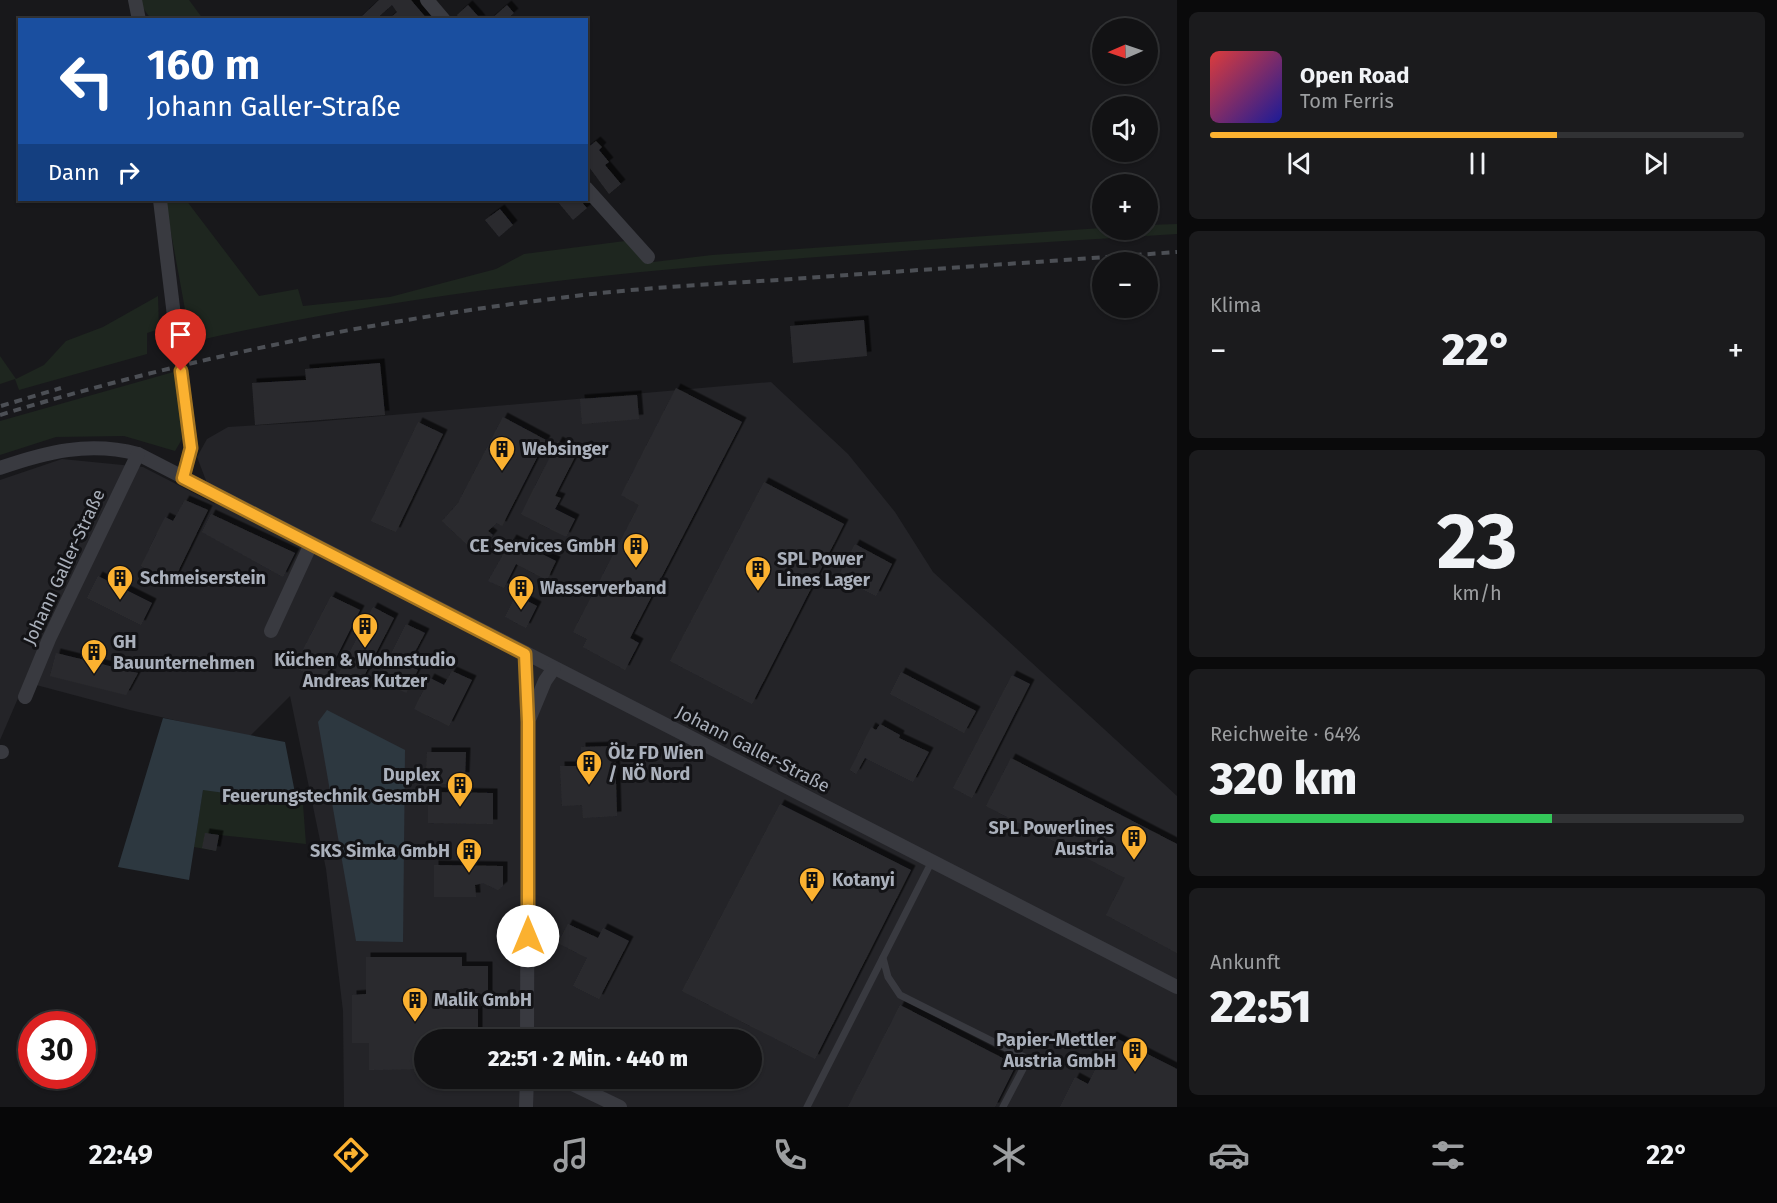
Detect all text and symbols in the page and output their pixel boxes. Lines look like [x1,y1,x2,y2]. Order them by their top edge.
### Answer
north arrow [1092,18,1158,84]
map controls [1092,18,1158,318]
text: 160 m [147,40,260,90]
icon: left [48,42,126,120]
text: Open Road [1300,62,1410,89]
text: Tom Ferris [1300,89,1394,113]
text: Johann Galler-Straße [147,91,401,123]
button: sound [1092,96,1158,162]
icon: previous [1283,147,1316,180]
icon: pause [1461,147,1494,180]
icon: next [1639,147,1672,180]
icon: right [112,156,145,189]
text: Dann [48,159,100,186]
button: + [1092,174,1158,240]
button: − [1092,252,1158,318]
text: Klima [1210,293,1261,317]
pin [155,309,206,371]
icon: arrive [164,318,197,351]
text: 22° [1442,323,1512,377]
text: − [1210,331,1227,371]
text: + [1728,331,1744,371]
building icon: Websinger [487,434,517,472]
place label: Websinger [522,438,609,460]
street label: Johann Galler-Straße [18,486,110,648]
text: 23 [1437,495,1517,589]
building icon: CE Services GmbH [621,531,651,569]
place label: CE Services GmbH [469,535,616,557]
place label: SPL Power Lines Lager [777,548,871,591]
building icon: SPL Power Lines Lager [743,554,773,592]
building icon: Schmeiserstein [105,563,135,601]
place label: Schmeiserstein [140,567,266,589]
building icon: Wasserverband [506,573,536,611]
place label: Wasserverband [540,577,667,599]
text: km/h [1452,581,1502,605]
building icon: Küchen & Wohnstudio Andreas Kutzer [350,611,380,649]
place label: GH Bauunternehmen [113,631,255,674]
building icon: GH Bauunternehmen [79,637,109,675]
place label: Küchen & Wohnstudio Andreas Kutzer [274,649,456,692]
street label: Johann Galler-Straße [673,701,833,797]
text: Reichweite · 64% [1210,722,1361,746]
place label: Ölz FD Wien / NÖ Nord [608,742,704,785]
building icon: Ölz FD Wien / NÖ Nord [574,748,604,786]
text: 320 km [1210,752,1357,806]
place label: Duplex Feuerungstechnik GesmbH [222,764,441,807]
building icon: Duplex Feuerungstechnik GesmbH [445,770,475,808]
place label: SPL Powerlines Austria [989,817,1114,860]
building icon: SPL Powerlines Austria [1119,823,1149,861]
building icon: SKS Simka GmbH [454,836,484,874]
place label: SKS Simka GmbH [310,840,450,862]
building icon: Kotanyi [797,865,827,903]
place label: Kotanyi [832,869,895,891]
position arrow [496,904,560,968]
text: Ankunft [1210,950,1281,974]
text: 22:51 [1210,980,1312,1034]
building icon: Malik GmbH [400,985,430,1023]
place label: Malik GmbH [434,989,532,1011]
speed limit sign: 30 [18,1011,96,1089]
place label: Papier-Mettler Austria GmbH [996,1029,1117,1072]
building icon: Papier-Mettler Austria GmbH [1120,1035,1150,1073]
text: 22:51 · 2 Min. · 440 m [488,1045,688,1072]
icon: directions [330,1134,372,1176]
icon: music [550,1134,592,1176]
icon: phone [769,1134,811,1176]
icon: climate [988,1134,1030,1176]
icon: car [1208,1134,1250,1176]
icon: filters [1427,1134,1469,1176]
text: 22:49 [89,1139,153,1171]
text: 22° [1646,1139,1688,1171]

